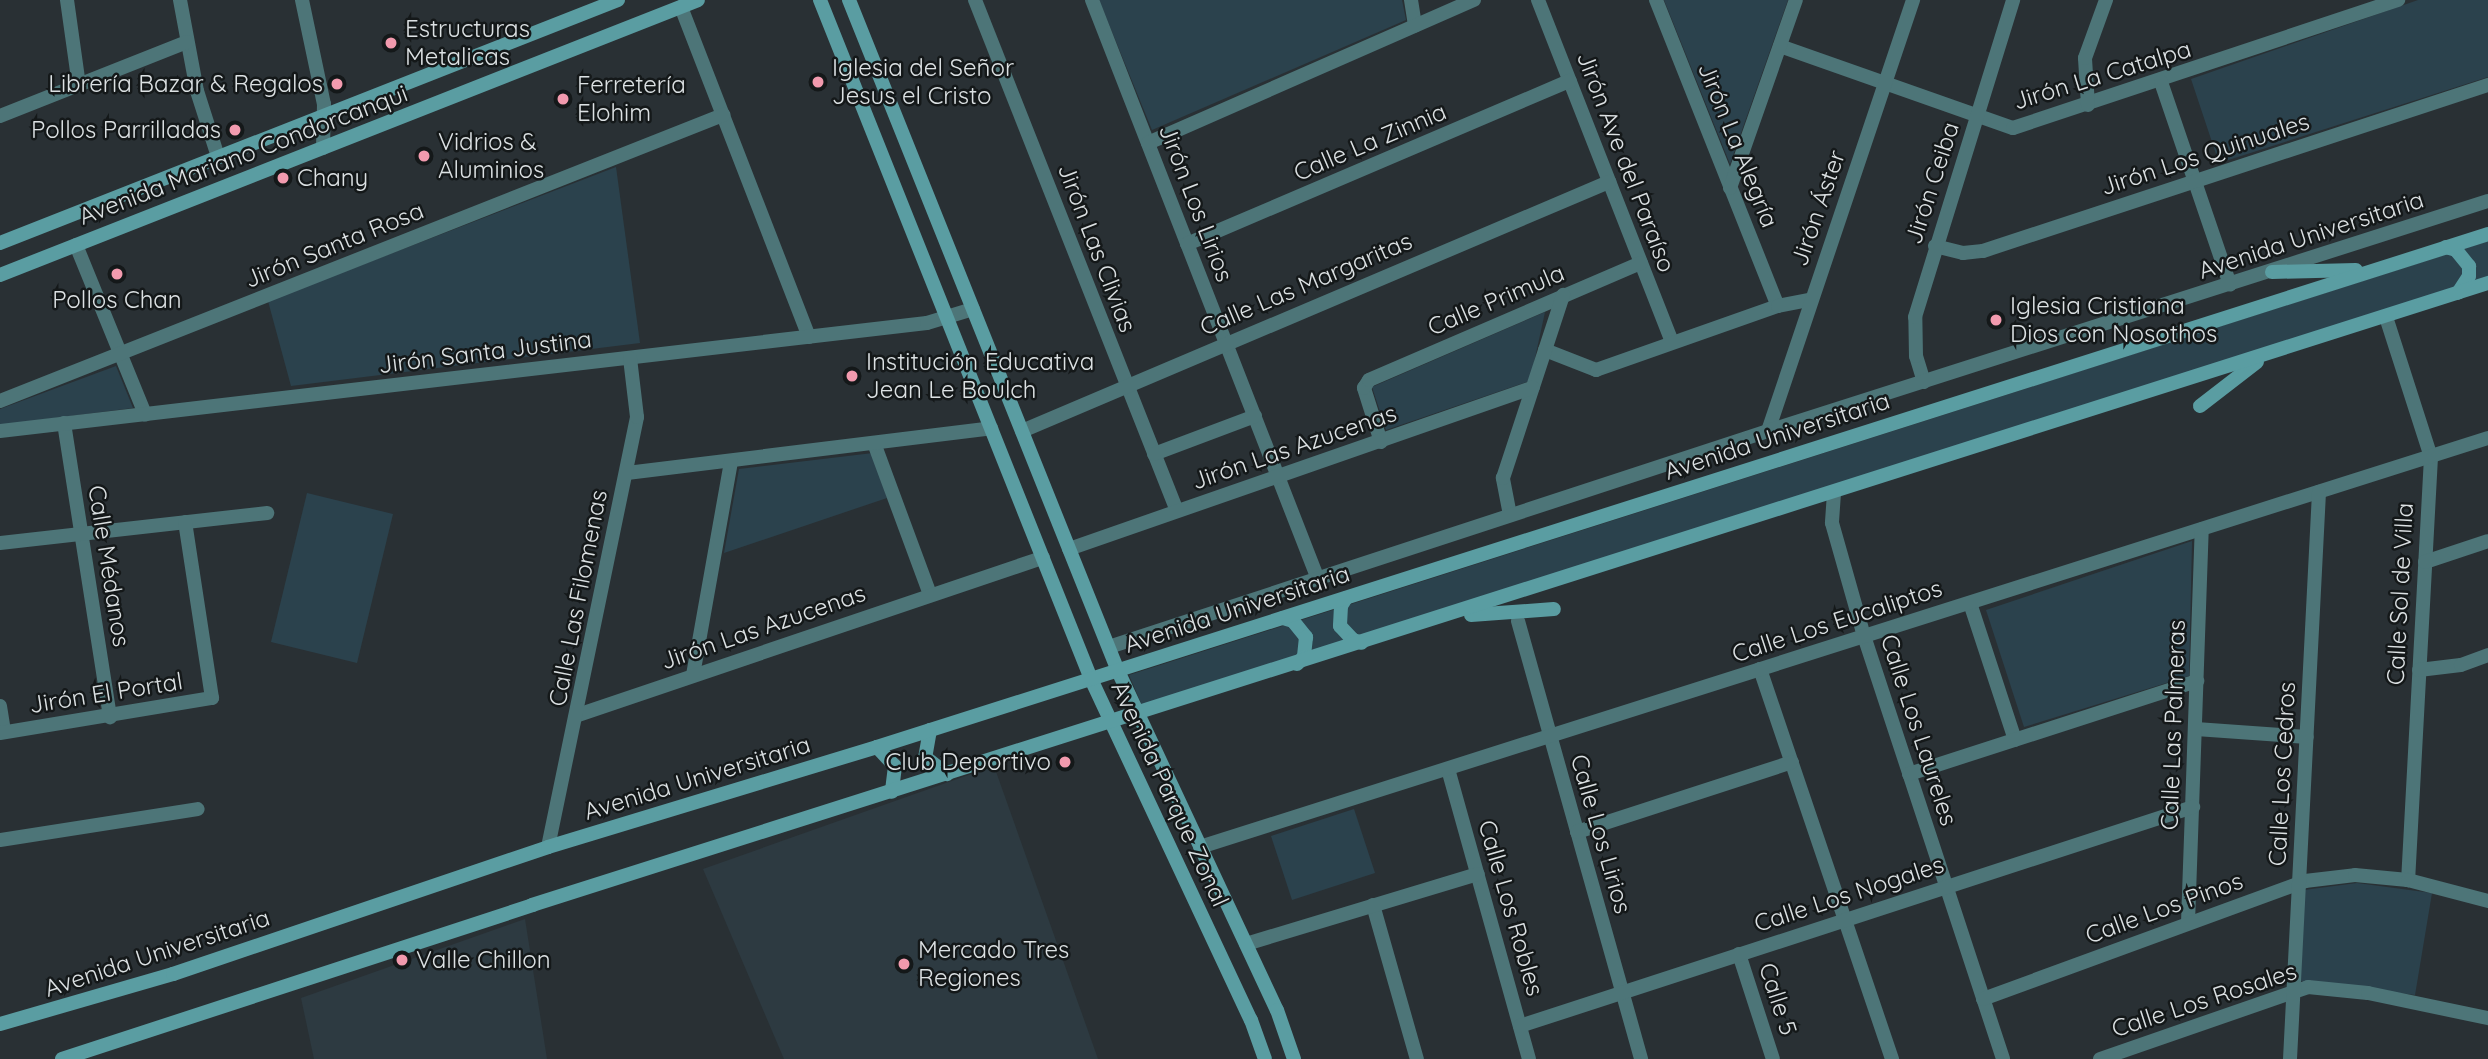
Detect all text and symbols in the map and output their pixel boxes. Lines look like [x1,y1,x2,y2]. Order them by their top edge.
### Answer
place label: Estructuras Metalicas [405,15,530,71]
street label: Jirón La Catalpa [2010,34,2194,116]
marker: Estructuras Metalicas [383,35,399,51]
street label: Jirón Ave del Paraíso [1571,48,1681,276]
place label: Iglesia del Señor Jesus el Cristo [832,54,1014,110]
street label: Jirón La Alegría [1692,58,1784,232]
place label: Librería Bazar & Regalos [48,70,323,98]
place label: Ferretería Elohim [577,71,686,127]
marker: Iglesia del Señor Jesus el Cristo [810,74,826,90]
marker: Librería Bazar & Regalos [329,76,345,92]
street label: Avenida Mariano Condorcanqui [75,79,411,231]
marker: Ferretería Elohim [555,91,571,107]
street label: Calle La Zinnia [1289,97,1451,187]
street label: Jirón Los Quinuales [2097,107,2313,201]
place label: Pollos Parrilladas [31,116,221,144]
street label: Jirón Ceiba [1899,118,1965,248]
street label: Jirón Los Lirios [1153,120,1239,286]
marker: Pollos Parrilladas [227,122,243,138]
place label: Vidrios & Aluminios [438,128,544,184]
street label: Jirón Áster [1785,146,1851,270]
marker: Vidrios & Aluminios [416,148,432,164]
street label: Jirón Las Clivias [1052,160,1142,336]
place label: Chany [297,164,368,192]
marker: Chany [275,170,291,186]
street label: Avenida Universitaria [2195,185,2427,285]
street label: Jirón Santa Rosa [240,196,428,294]
street label: Calle Las Margaritas [1196,226,1416,342]
street label: Calle Primula [1423,258,1569,342]
marker: Pollos Chan [109,266,125,282]
place label: Pollos Chan [52,286,182,314]
place label: Iglesia Cristiana Dios con Nosothos [2010,292,2217,348]
marker: Iglesia Cristiana Dios con Nosothos [1988,312,2004,328]
street label: Jirón Santa Justina [377,325,593,379]
place label: Institución Educativa Jean Le Boulch [866,348,1094,404]
marker: Institución Educativa Jean Le Boulch [844,368,860,384]
street label: Avenida Universitaria [1661,386,1893,486]
street label: Jirón Las Azucenas [1188,398,1400,496]
street label: Calle Médanos [82,483,136,649]
street label: Calle Las Filomenas [543,487,613,709]
street label: Calle Sol de Villa [2381,502,2419,686]
street label: Avenida Universitaria [1121,559,1353,659]
street label: Calle Los Eucaliptos [1728,573,1946,669]
street label: Jirón Las Azucenas [657,578,869,676]
street label: Calle Las Palmeras [2155,619,2191,831]
street label: Calle Los Laureles [1875,631,1963,829]
street label: Jirón El Portal [27,667,185,719]
street label: Avenida Parque Zonal [1105,677,1235,911]
street label: Calle Los Cedros [2263,681,2301,867]
street label: Avenida Universitaria [580,730,814,826]
place label: Club Deportivo [886,748,1051,776]
street label: Calle Los Lirios [1565,751,1637,917]
marker: Club Deportivo [1057,754,1073,770]
street label: Calle Los Robles [1472,817,1550,999]
street label: Calle Los Nogales [1751,850,1947,938]
street label: Calle Los Pinos [2081,866,2247,950]
street label: Avenida Universitaria [41,903,273,1003]
place label: Mercado Tres Regiones [918,936,1069,992]
place label: Valle Chillon [416,946,551,974]
marker: Valle Chillon [394,952,410,968]
marker: Mercado Tres Regiones [896,956,912,972]
street label: Calle Los Rosales [2108,957,2300,1043]
street label: Calle 5 [1753,959,1803,1039]

